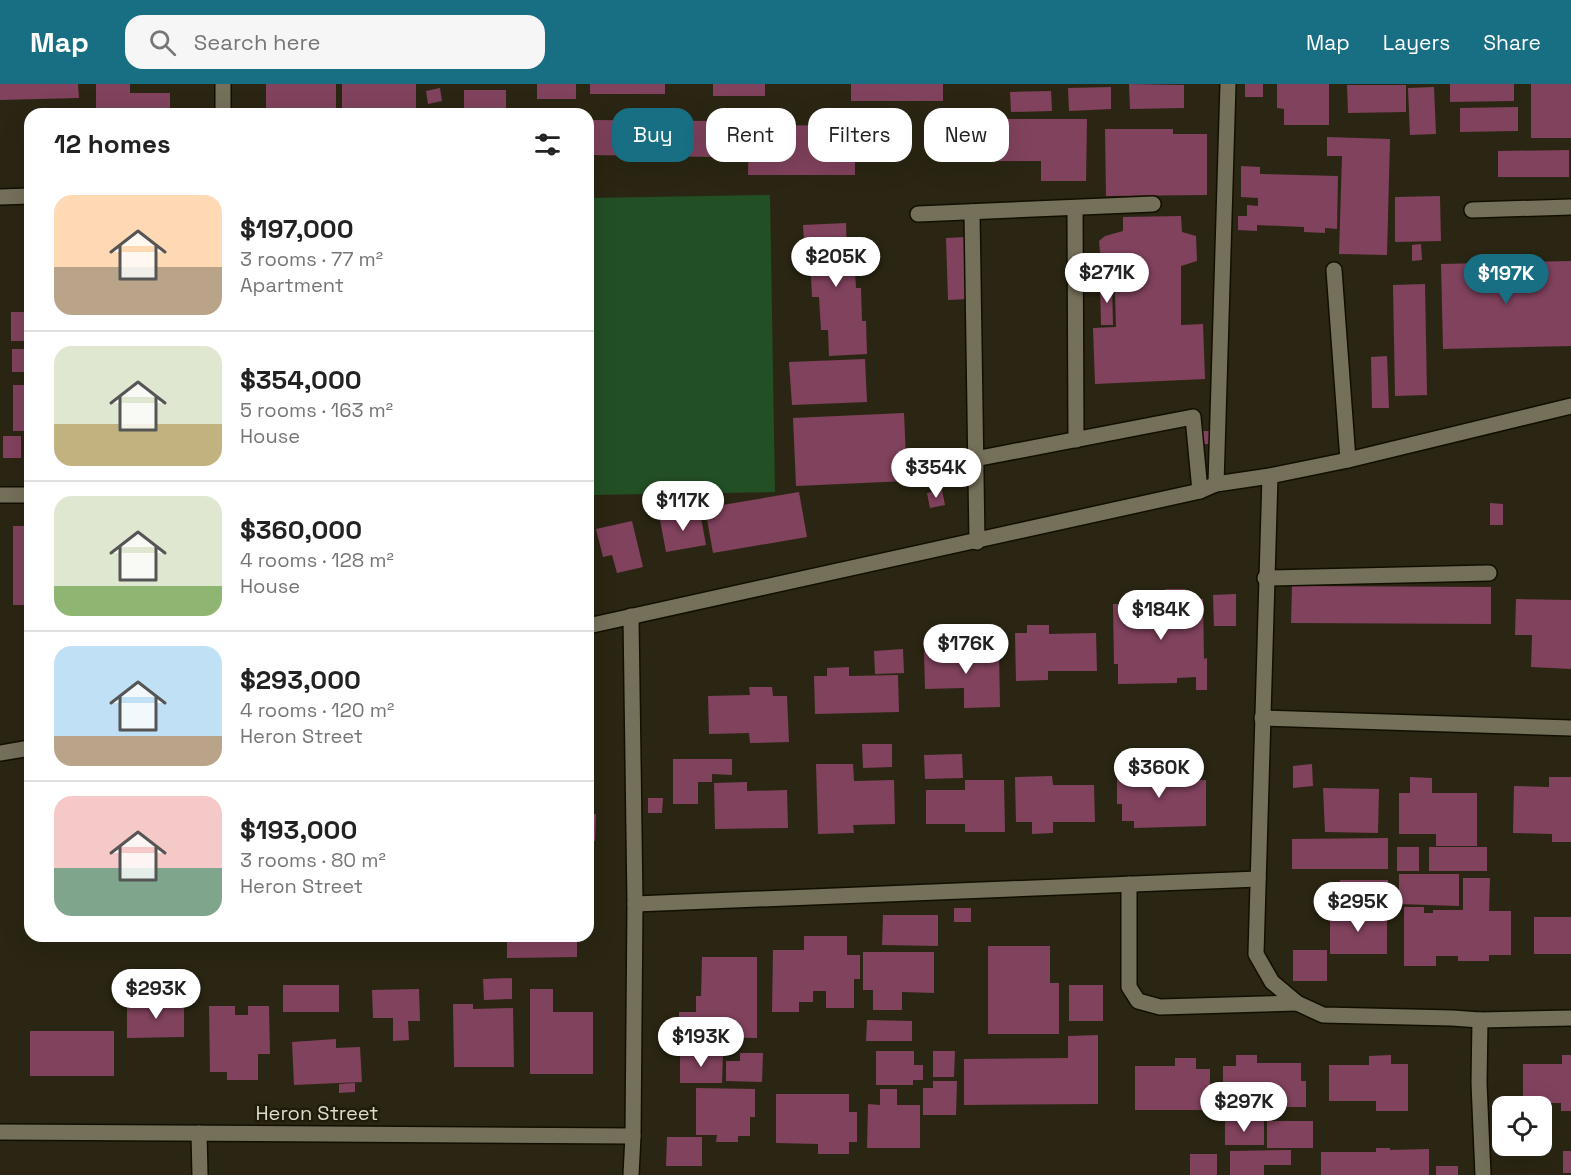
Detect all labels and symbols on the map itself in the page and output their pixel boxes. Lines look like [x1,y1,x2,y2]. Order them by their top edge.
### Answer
pin: $205K [794,237,878,288]
pin: $271K [1065,253,1149,304]
pin: $197K [1464,254,1548,305]
pin: $354K [894,448,978,499]
pin: $117K [641,481,725,532]
pin: $184K [1119,590,1203,641]
pin: $176K [924,624,1008,675]
pin: $360K [1117,748,1201,799]
pin: $295K [1316,882,1400,933]
pin: $293K [114,969,198,1020]
pin: $193K [659,1017,743,1068]
pin: $297K [1202,1082,1286,1133]
street label: Heron Street [255,1100,379,1126]

